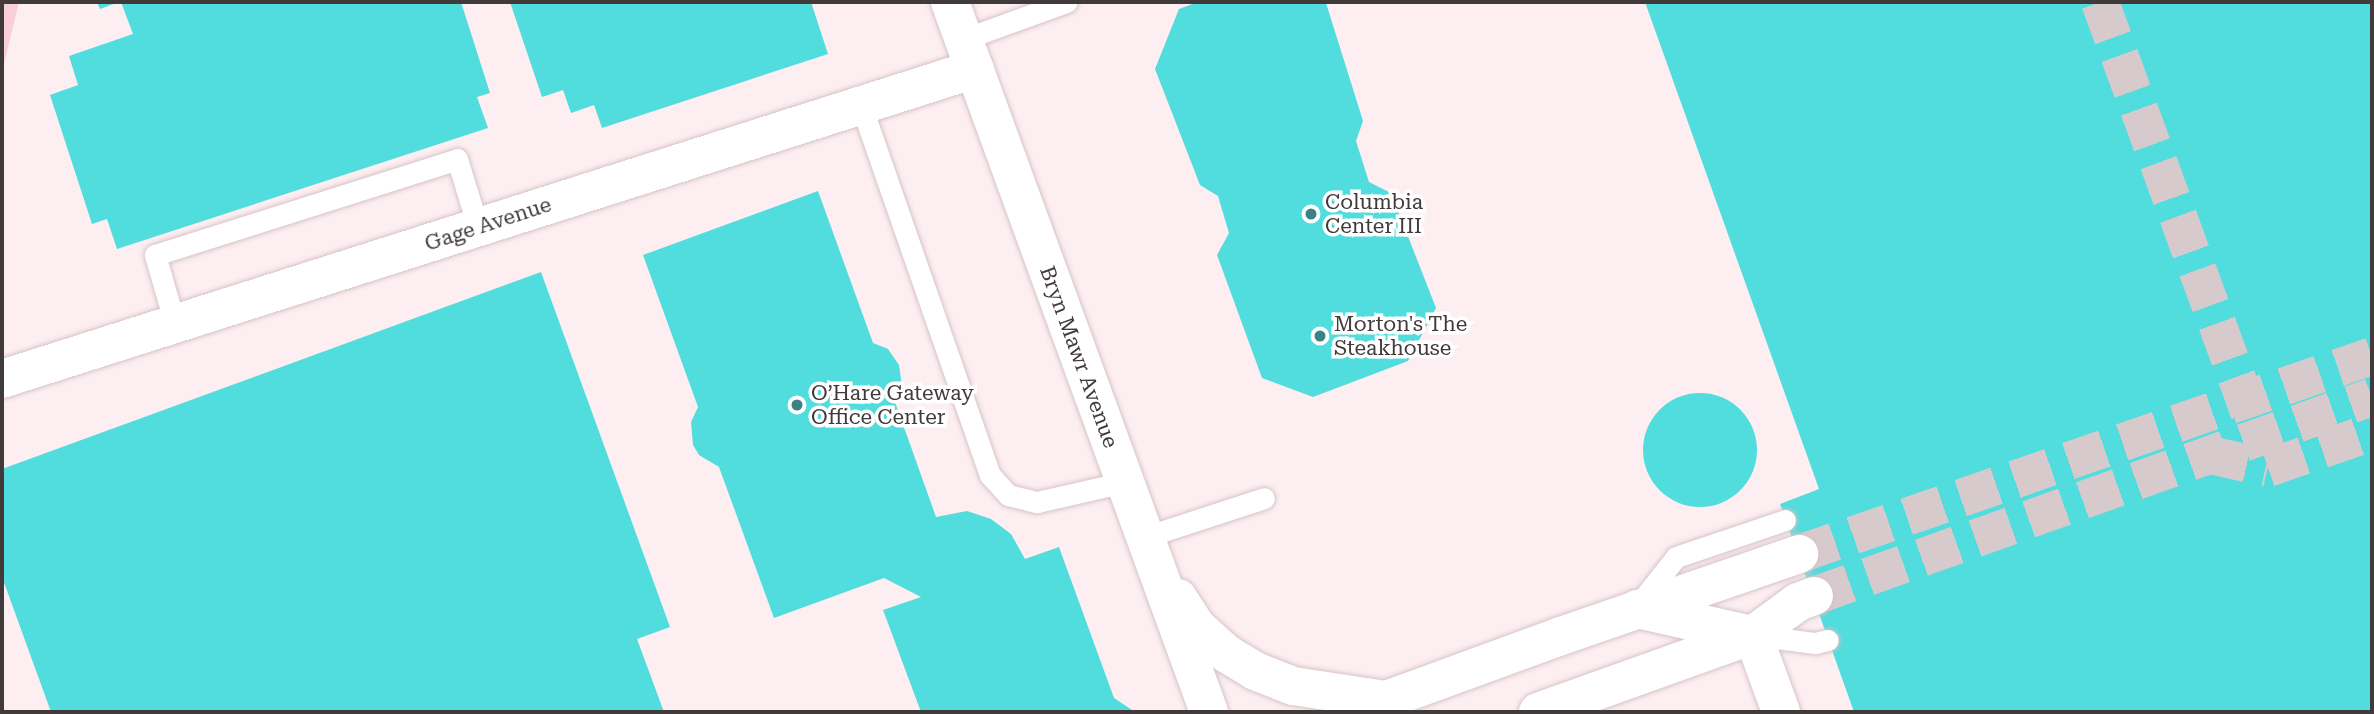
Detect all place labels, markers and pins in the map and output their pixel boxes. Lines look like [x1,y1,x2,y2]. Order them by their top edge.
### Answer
place label: Columbia Center III [1325,189,1423,239]
marker: Columbia Center III [1303,206,1319,222]
place label: Morton's The Steakhouse [1334,311,1467,361]
marker: Morton's The Steakhouse [1312,328,1328,344]
place label: O’Hare Gateway Office Center [811,380,974,430]
marker: O’Hare Gateway Office Center [789,397,805,413]

